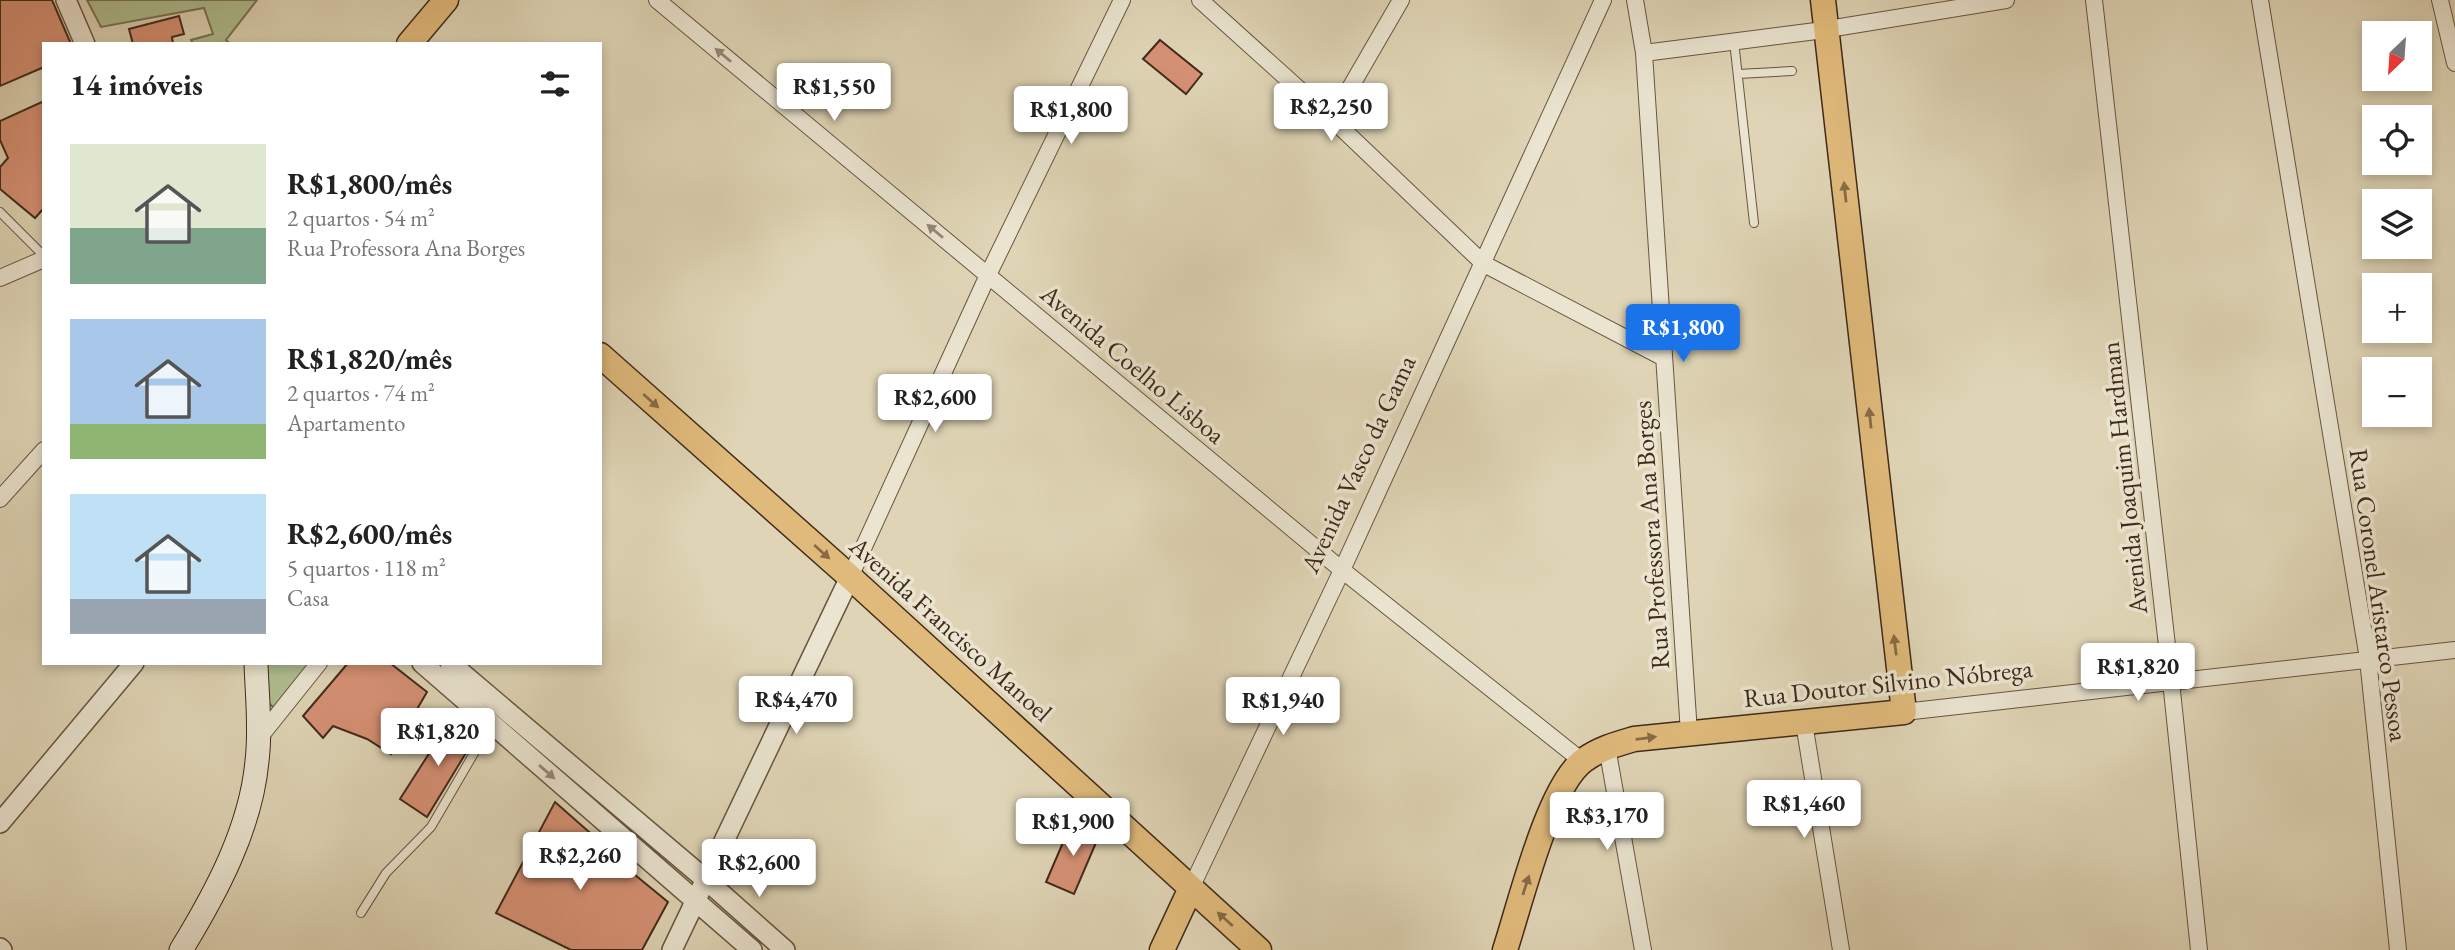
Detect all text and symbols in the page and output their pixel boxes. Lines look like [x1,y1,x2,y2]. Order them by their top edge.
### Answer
north arrow [2362,21,2432,91]
map controls [2362,21,2432,427]
one-way arrow [714,47,732,62]
pin: R$1,550 [769,64,899,123]
text: 14 imóveis [70,65,203,104]
icon: filters [536,65,574,103]
text: R$1,550 [793,71,875,101]
pin: R$2,250 [1266,83,1396,143]
pin: R$1,800 [1006,86,1136,146]
text: R$2,250 [1290,91,1372,121]
text: R$1,800 [1030,94,1112,124]
button: locate [2362,105,2432,175]
text: R$1,800/mês [287,164,452,203]
icon: home [126,172,210,256]
one-way arrow [1839,181,1850,203]
button: layers [2362,189,2432,259]
text: 2 quartos · 54 m² [287,203,435,233]
one-way arrow [927,224,945,239]
text: Rua Professora Ana Borges [287,233,525,263]
button: + [2362,273,2432,343]
street label: Avenida Coelho Lisboa [1033,276,1233,452]
pin: R$1,800 [1618,304,1748,364]
text: R$1,800 [1642,312,1724,342]
text: R$1,820/mês [287,339,452,378]
street label: Avenida Joaquim Hardman [2093,340,2155,617]
icon: home [126,347,210,431]
street label: Avenida Vasco da Gama [1292,349,1424,579]
button: − [2362,357,2432,427]
pin: R$2,600 [870,374,1000,434]
text: 2 quartos · 74 m² [287,378,435,408]
text: R$2,600 [894,382,976,412]
one-way arrow [642,393,660,409]
street label: Rua Professora Ana Borges [1625,399,1677,671]
one-way arrow [1864,407,1875,429]
text: Apartamento [287,408,405,438]
street label: Rua Coronel Aristarco Pessoa [2342,446,2416,744]
text: R$2,600/mês [287,514,452,553]
icon: home [126,522,210,606]
street label: Avenida Francisco Manoel [842,528,1060,729]
one-way arrow [813,544,830,559]
text: 5 quartos · 118 m² [287,553,446,583]
text: Casa [287,583,329,613]
one-way arrow [1890,633,1901,655]
pin: R$1,820 [2073,644,2203,703]
street label: Rua Doutor Silvino Nóbrega [1742,651,2035,715]
text: R$1,820 [2097,651,2179,681]
pin: R$4,470 [731,676,861,736]
pin: R$1,940 [1218,678,1348,737]
text: R$4,470 [755,684,837,714]
text: R$1,940 [1242,685,1324,715]
pin: R$1,820 [373,708,503,768]
text: R$1,820 [397,716,479,746]
one-way arrow [1635,732,1657,743]
one-way arrow [539,764,556,779]
pin: R$1,460 [1739,780,1869,840]
text: R$1,460 [1763,788,1845,818]
pin: R$3,170 [1542,792,1672,852]
pin: R$1,900 [1008,798,1138,858]
text: R$3,170 [1566,800,1648,830]
text: R$1,900 [1032,806,1114,836]
pin: R$2,260 [515,832,645,892]
pin: R$2,600 [694,839,824,899]
text: R$2,260 [539,840,621,870]
text: R$2,600 [718,847,800,877]
one-way arrow [1521,874,1532,895]
one-way arrow [1216,911,1234,927]

